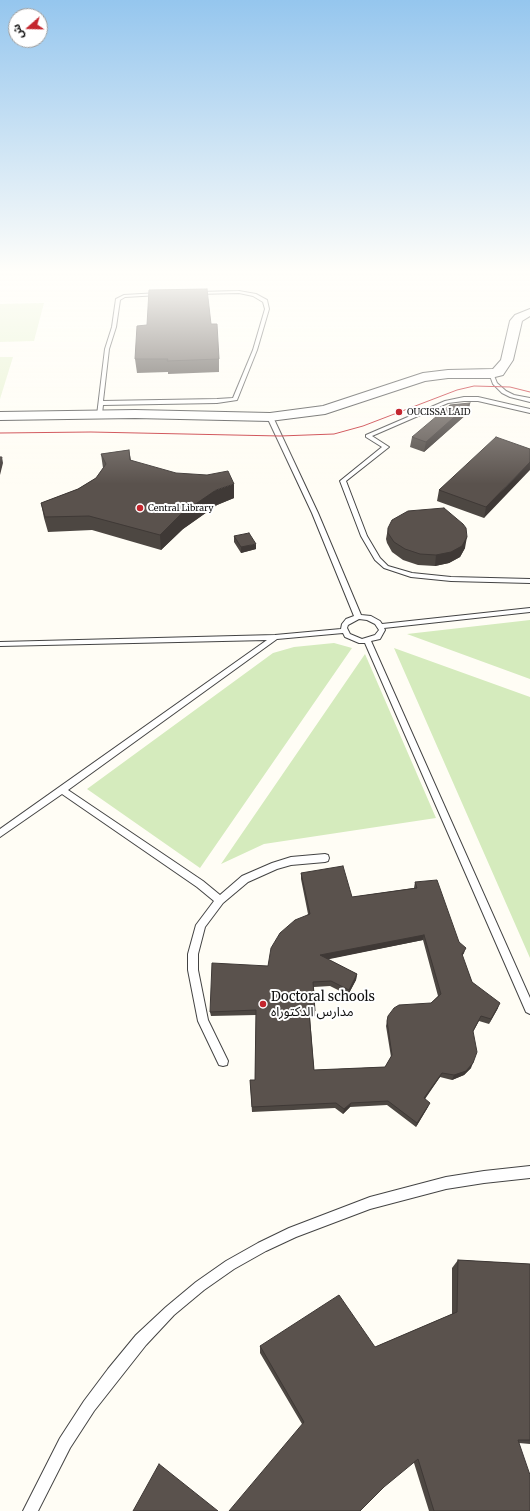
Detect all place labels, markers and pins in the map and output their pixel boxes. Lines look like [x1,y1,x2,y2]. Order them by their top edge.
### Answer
marker: OUCISSA LAID [394,407,404,417]
place label: OUCISSA LAID [407,407,471,417]
marker: Central Library [135,503,145,513]
place label: Central Library [148,503,213,513]
place label: Doctoral schools مدارس الدكتوراه [271,989,375,1020]
marker: Doctoral schools مدارس الدكتوراه [258,999,268,1009]

